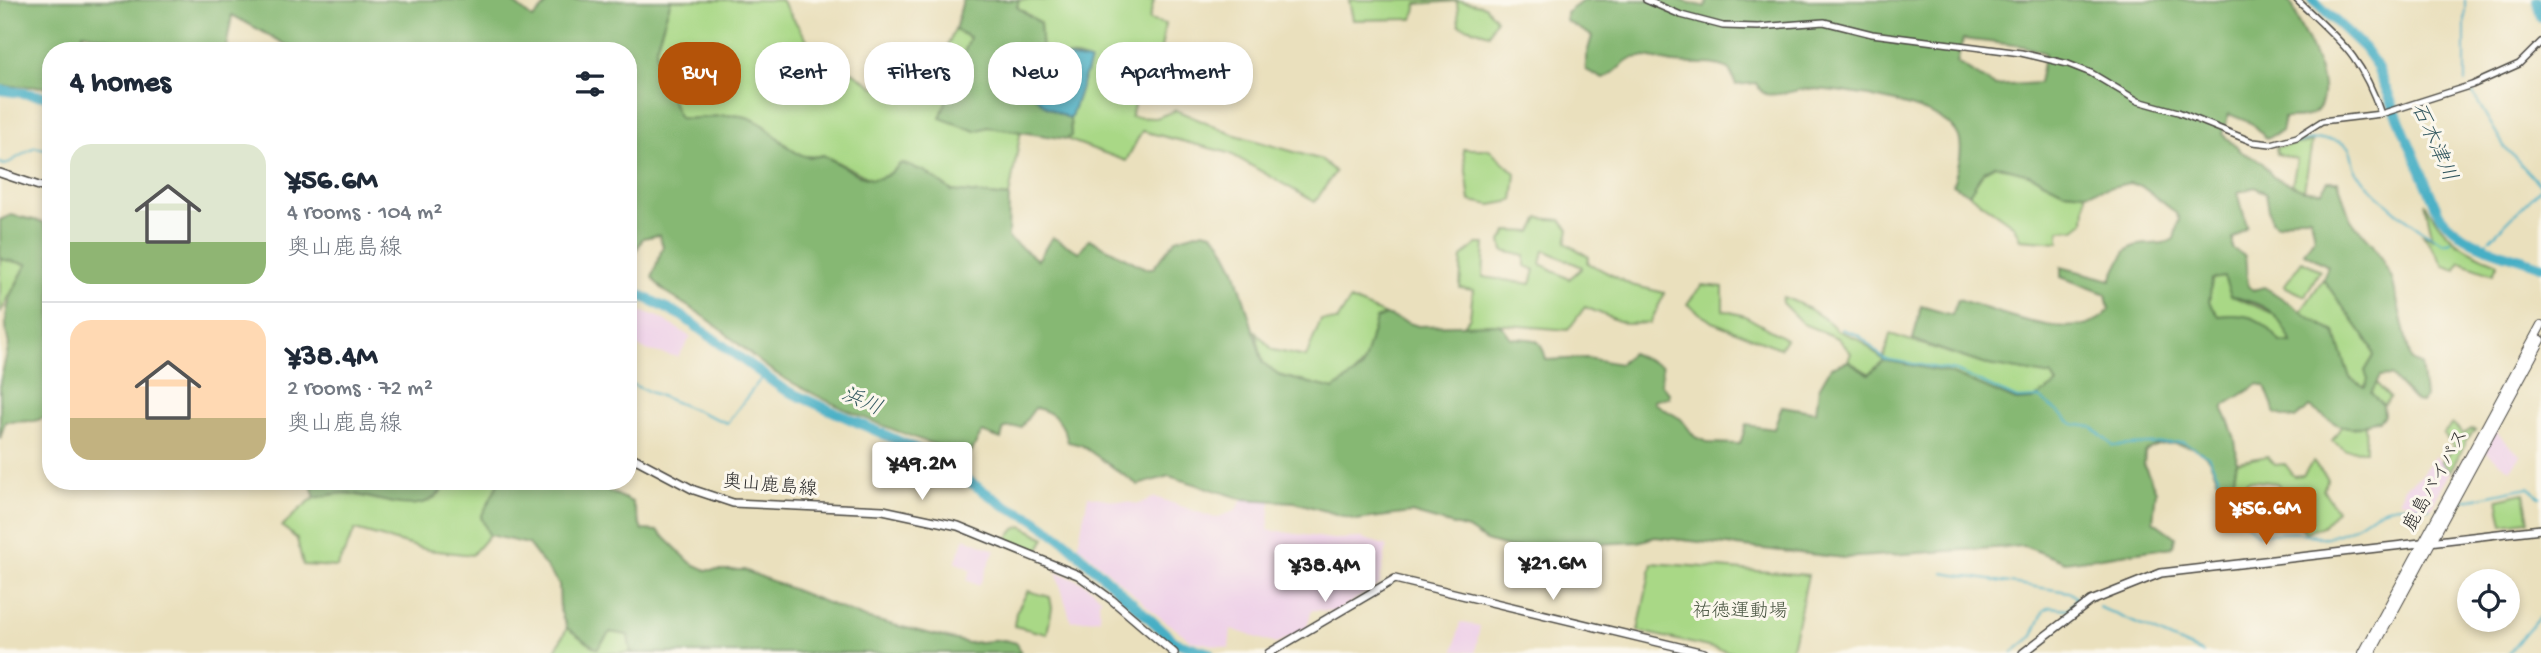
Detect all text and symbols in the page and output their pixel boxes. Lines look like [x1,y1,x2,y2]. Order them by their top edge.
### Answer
chip: Buy [658,42,741,105]
chip: Rent [755,42,850,105]
chip: Filters [864,42,974,105]
chip: New [988,42,1082,105]
chip: Apartment [1096,42,1253,105]
icon: filters [571,65,609,103]
text: 4 homes [70,67,171,102]
water label: 石木津川 [2403,99,2461,186]
text: ¥56.6M [287,165,377,200]
icon: home [126,172,210,256]
text: 4 rooms · 104 m² [287,200,442,227]
text: 奥山鹿島線 [287,236,402,263]
text: ¥38.4M [287,341,377,376]
icon: home [126,348,210,432]
text: 2 rooms · 72 m² [287,376,433,403]
water label: 浜川 [837,382,886,423]
text: 奥山鹿島線 [287,412,402,439]
street label: 鹿島バイパス [2399,425,2475,536]
pin: ¥49.2M [865,442,979,502]
text: ¥49.2M [888,451,956,478]
street label: 奥山鹿島線 [722,470,818,503]
pin: ¥56.6M [2209,488,2323,547]
text: ¥56.6M [2231,496,2301,523]
pin: ¥21.6M [1496,542,1610,602]
pin: ¥38.4M [1268,544,1382,604]
text: ¥21.6M [1520,551,1586,578]
text: ¥38.4M [1290,553,1360,580]
map controls [2457,569,2520,632]
button: locate [2457,569,2520,632]
park label: 祐徳運動場 [1692,600,1788,624]

